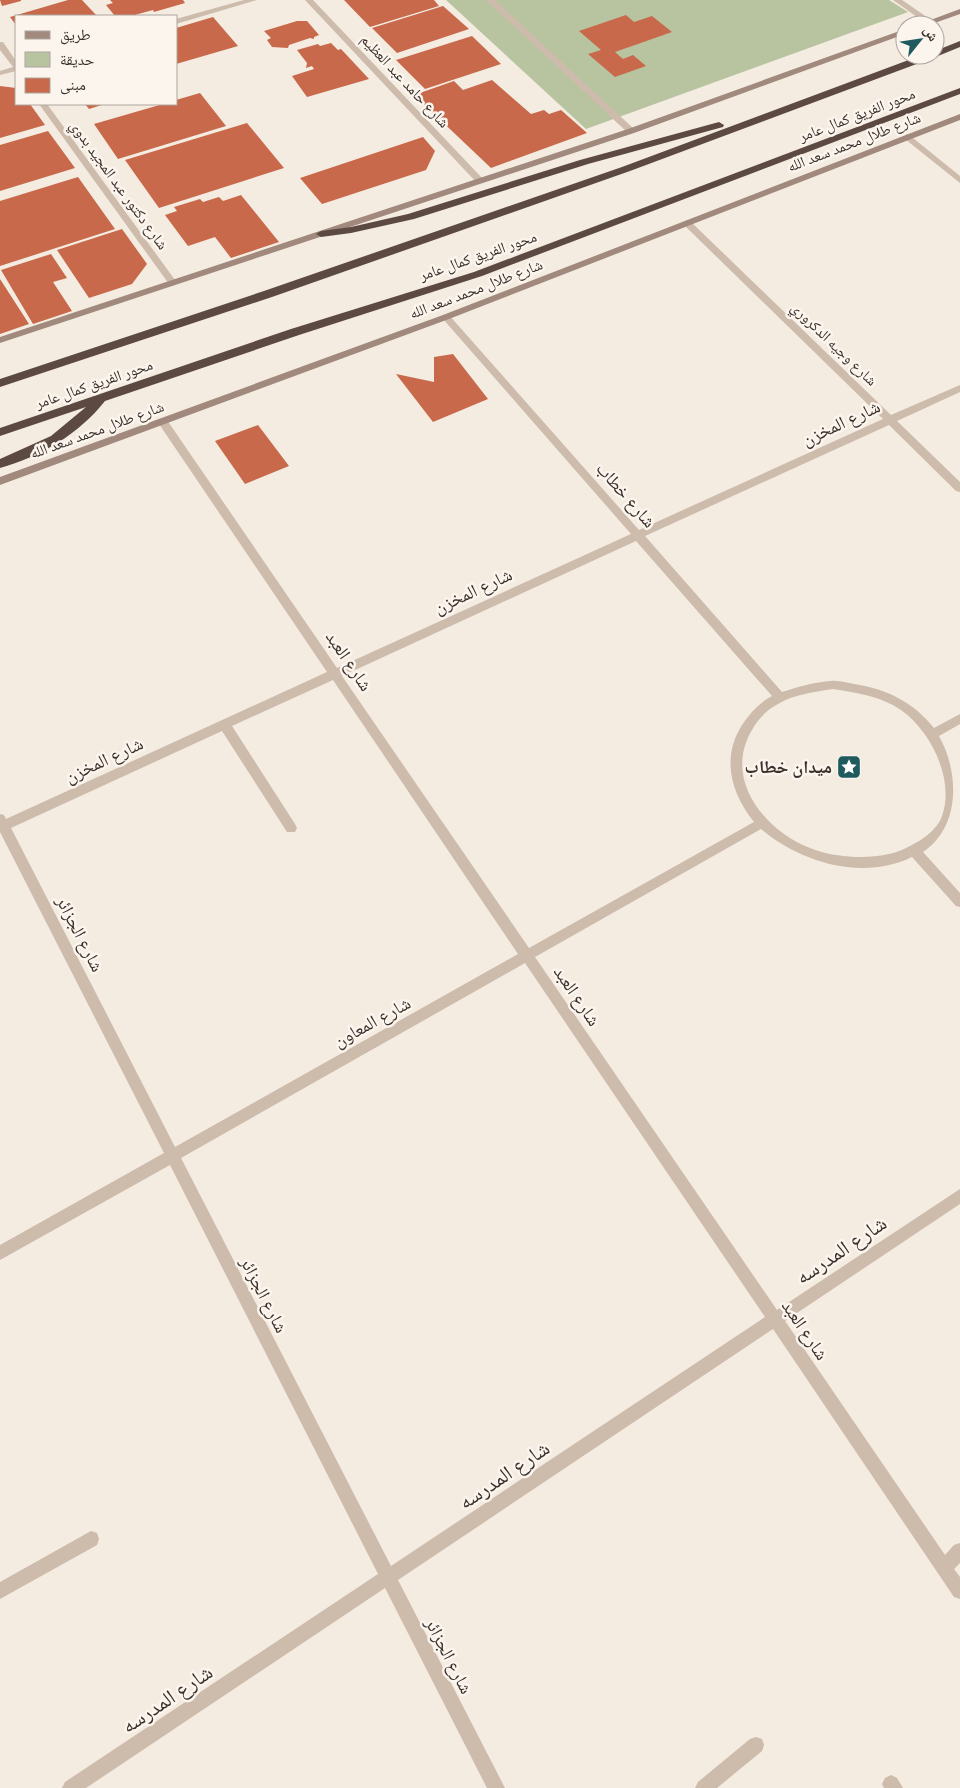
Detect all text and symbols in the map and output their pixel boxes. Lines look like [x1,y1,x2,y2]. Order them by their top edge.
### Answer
legend [15,15,178,105]
north arrow [895,15,945,65]
text: ش [920,23,942,45]
text: طريق [60,26,91,45]
street label: شارع حامد عبد العظيم [356,31,453,132]
text: حديقة [60,51,95,69]
text: مبنى [60,76,86,95]
street label: محور الفريق كمال عامر [795,85,918,147]
street label: شارع طلال محمد سعد الله [785,108,924,177]
street label: شارع دكتور عبد المجيد بدوي [64,117,172,255]
street label: محور الفريق كمال عامر [416,227,540,286]
street label: شارع طلال محمد سعد الله [407,255,546,324]
street label: شارع وجيه الدكروري [785,298,881,392]
street label: محور الفريق كمال عامر [32,355,156,414]
street label: شارع المخزن [798,395,884,451]
street label: شارع طلال محمد سعد الله [28,397,167,464]
street label: شارع خطاب [592,458,660,532]
street label: شارع المخزن [430,563,516,619]
street label: شارع العبد [321,627,377,695]
street label: شارع المخزن [61,732,147,788]
place icon: ميدان خطاب [836,754,862,780]
place label: ميدان خطاب [744,756,832,778]
street label: شارع الجزائر [51,891,108,976]
street label: شارع العبد [549,962,605,1030]
street label: شارع المعاون [330,992,414,1052]
street label: شارع المدرسه [790,1210,892,1290]
street label: شارع الجزائر [235,1252,292,1337]
street label: شارع العبد [777,1296,833,1364]
street label: شارع المدرسه [453,1435,555,1515]
street label: شارع الجزائر [420,1613,477,1698]
street label: شارع المدرسه [116,1659,218,1739]

